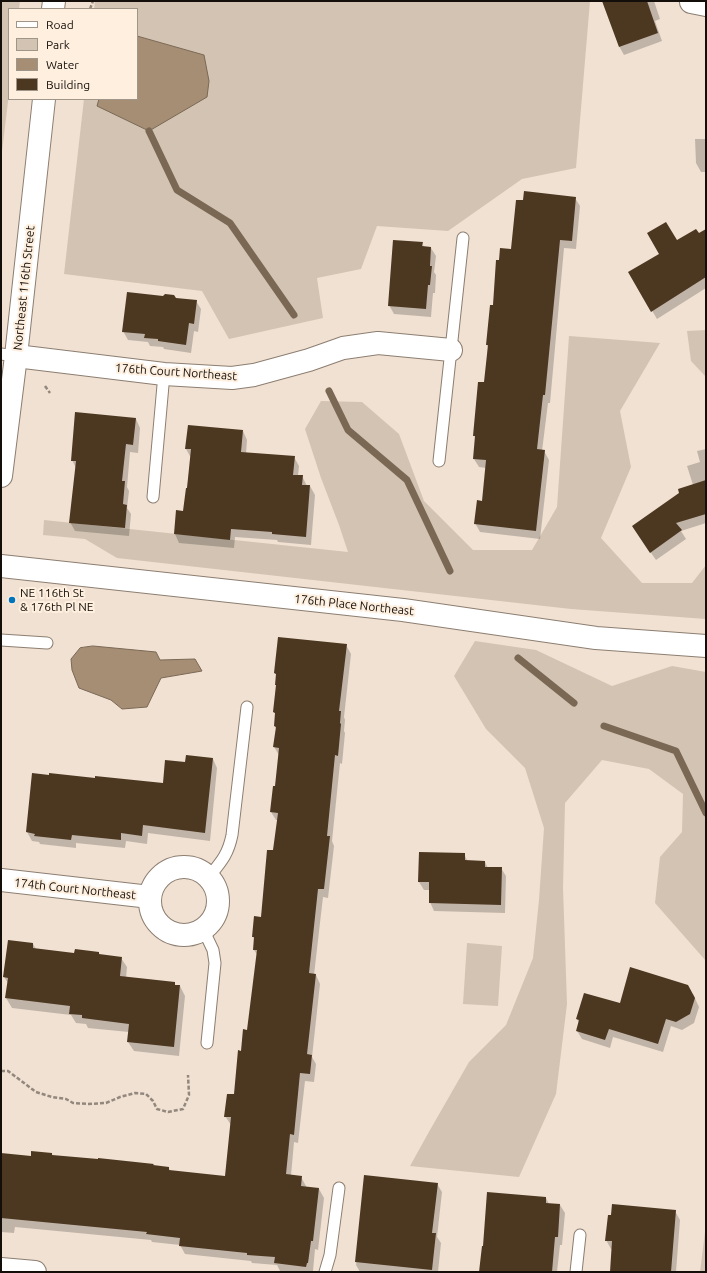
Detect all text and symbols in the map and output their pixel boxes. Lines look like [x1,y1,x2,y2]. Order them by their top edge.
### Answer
legend [8,8,138,100]
text: Road [46,18,74,31]
text: Park [46,38,70,51]
text: Water [46,58,79,71]
text: Building [46,78,90,91]
street label: Northeast 116th Street [10,225,38,351]
street label: 176th Court Northeast [115,361,237,383]
place label: NE 116th St & 176th Pl NE [20,586,94,614]
street label: 176th Place Northeast [293,592,415,618]
marker: NE 116th St & 176th Pl NE [7,595,17,605]
street label: 174th Court Northeast [13,875,137,903]

